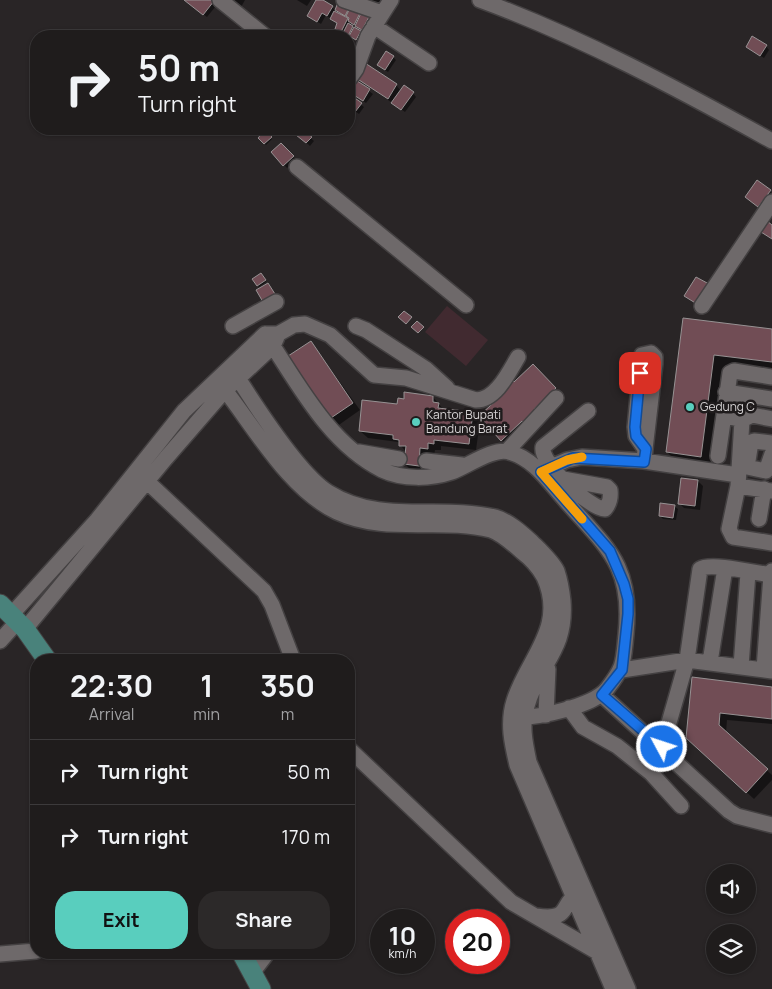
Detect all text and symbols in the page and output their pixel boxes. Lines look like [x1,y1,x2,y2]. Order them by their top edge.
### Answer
text: 50 m [138,44,220,92]
icon: right [55,50,120,115]
text: Turn right [138,89,236,119]
pin [619,352,661,394]
icon: arrive [626,359,654,387]
place label: Gedung C [700,398,755,415]
marker: Gedung C [684,401,696,413]
place label: Kantor Bupati Bandung Barat [426,406,508,437]
marker: Kantor Bupati Bandung Barat [410,416,422,428]
text: 22:30 [70,665,153,706]
text: 1 [200,665,213,706]
text: 350 [260,665,315,706]
text: Arrival [89,703,134,725]
text: min [193,703,220,725]
text: m [281,703,294,725]
position arrow [635,720,687,772]
icon: right [55,758,83,786]
text: Turn right [98,759,188,785]
text: 50 m [288,759,330,785]
icon: right [55,823,83,851]
text: Turn right [98,824,188,850]
text: 170 m [282,824,330,850]
map controls [706,864,756,974]
button: sound [706,864,756,914]
button: Exit [55,891,188,949]
button: Share [198,891,330,949]
speed limit sign: 20 [445,909,510,974]
text: 10 [389,918,416,953]
button: layers [706,924,756,974]
text: km/h [389,945,416,962]

